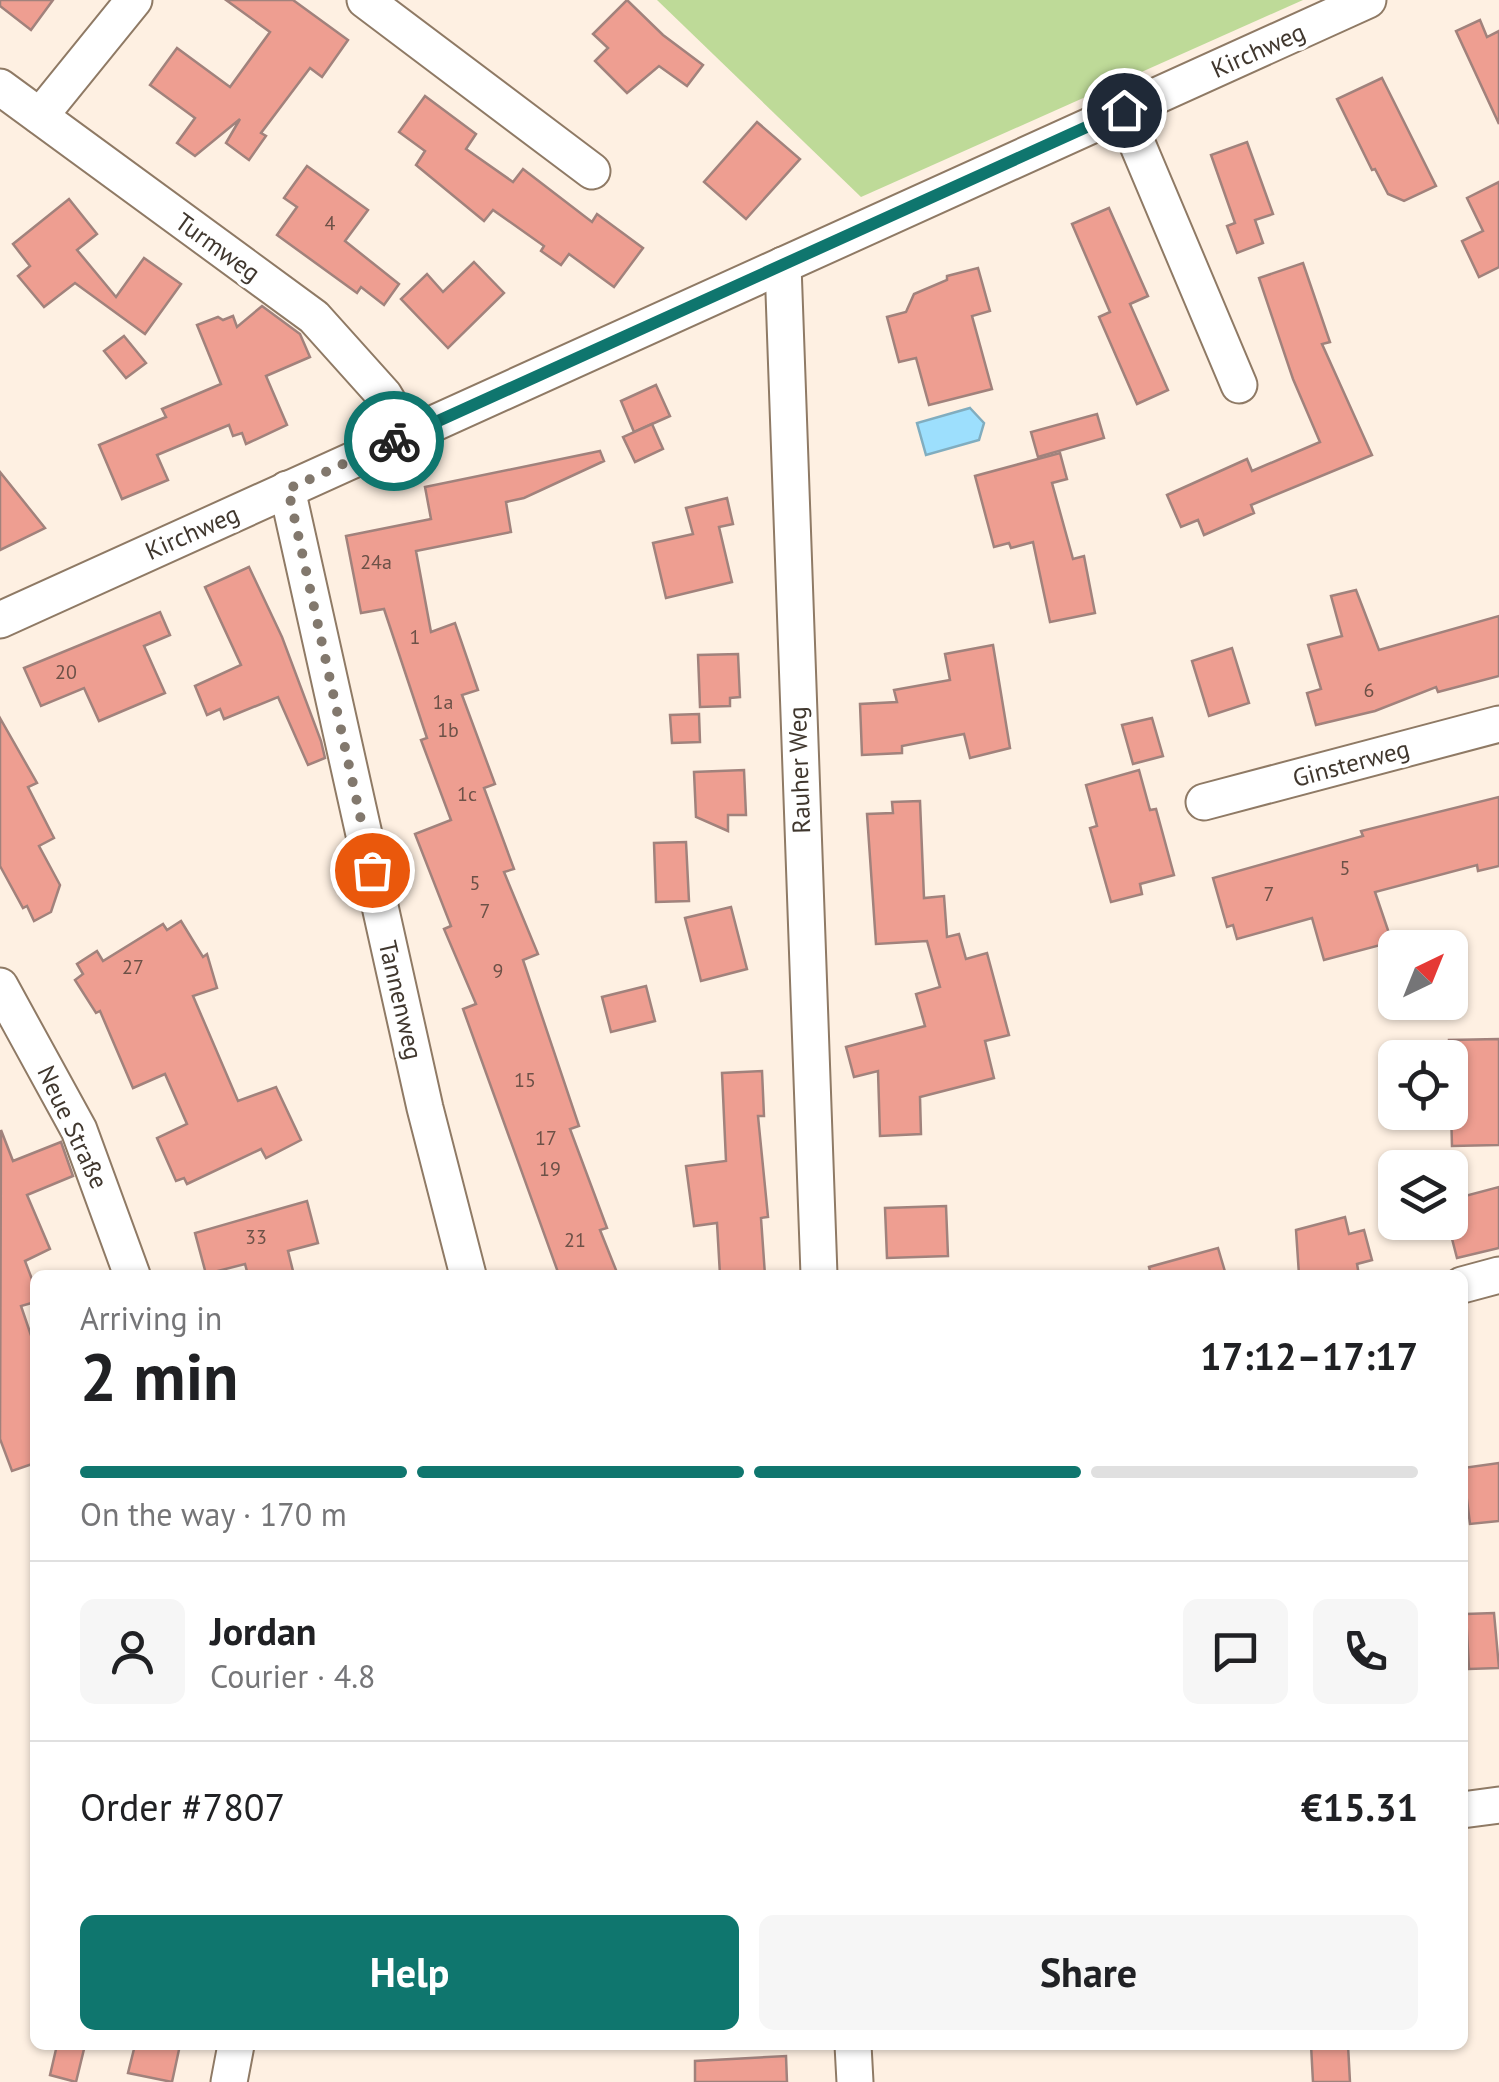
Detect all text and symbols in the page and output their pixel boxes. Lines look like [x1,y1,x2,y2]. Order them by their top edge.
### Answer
street label: Kirchweg [1206,15,1310,85]
pin [1082,68,1167,153]
icon: home [1097,83,1152,138]
street label: Turmweg [169,205,267,289]
house number: 4 [325,210,336,236]
courier [344,391,444,491]
icon: bike [367,414,422,469]
street label: Kirchweg [140,497,244,567]
house number: 24a [360,549,392,575]
house number: 1 [410,624,420,650]
house number: 20 [55,659,77,685]
house number: 6 [1364,677,1374,703]
house number: 1a [433,689,453,715]
street label: Rauher Weg [781,706,817,834]
house number: 1b [437,717,459,743]
street label: Ginsterweg [1289,732,1413,794]
house number: 1c [457,781,477,807]
pin [330,828,415,913]
icon: bag [345,843,400,898]
house number: 5 [1340,855,1350,881]
house number: 5 [470,870,480,896]
house number: 7 [1264,881,1274,907]
house number: 7 [480,898,490,924]
north arrow [1378,930,1468,1020]
map controls [1378,930,1468,1240]
street label: Tannenweg [372,937,430,1063]
house number: 27 [122,954,144,980]
house number: 9 [493,958,503,984]
button: locate [1378,1040,1468,1130]
street label: Neue Straße [30,1060,116,1194]
house number: 15 [514,1067,536,1093]
house number: 17 [535,1125,557,1151]
button: layers [1378,1150,1468,1240]
house number: 19 [539,1156,561,1182]
house number: 33 [245,1224,267,1250]
house number: 21 [564,1227,586,1253]
text: Arriving in [80,1297,222,1339]
text: 17:12–17:17 [1200,1331,1418,1380]
text: 2 min [80,1334,239,1418]
text: On the way · 170 m [80,1493,347,1535]
button: person [80,1599,185,1704]
button: chat [1183,1599,1288,1704]
button: phone [1313,1599,1418,1704]
text: Jordan [210,1606,316,1655]
text: Courier · 4.8 [210,1655,376,1697]
text: Order #7807 [80,1782,285,1831]
text: €15.31 [1301,1782,1418,1831]
button: Help [80,1915,739,2030]
button: Share [759,1915,1418,2030]

